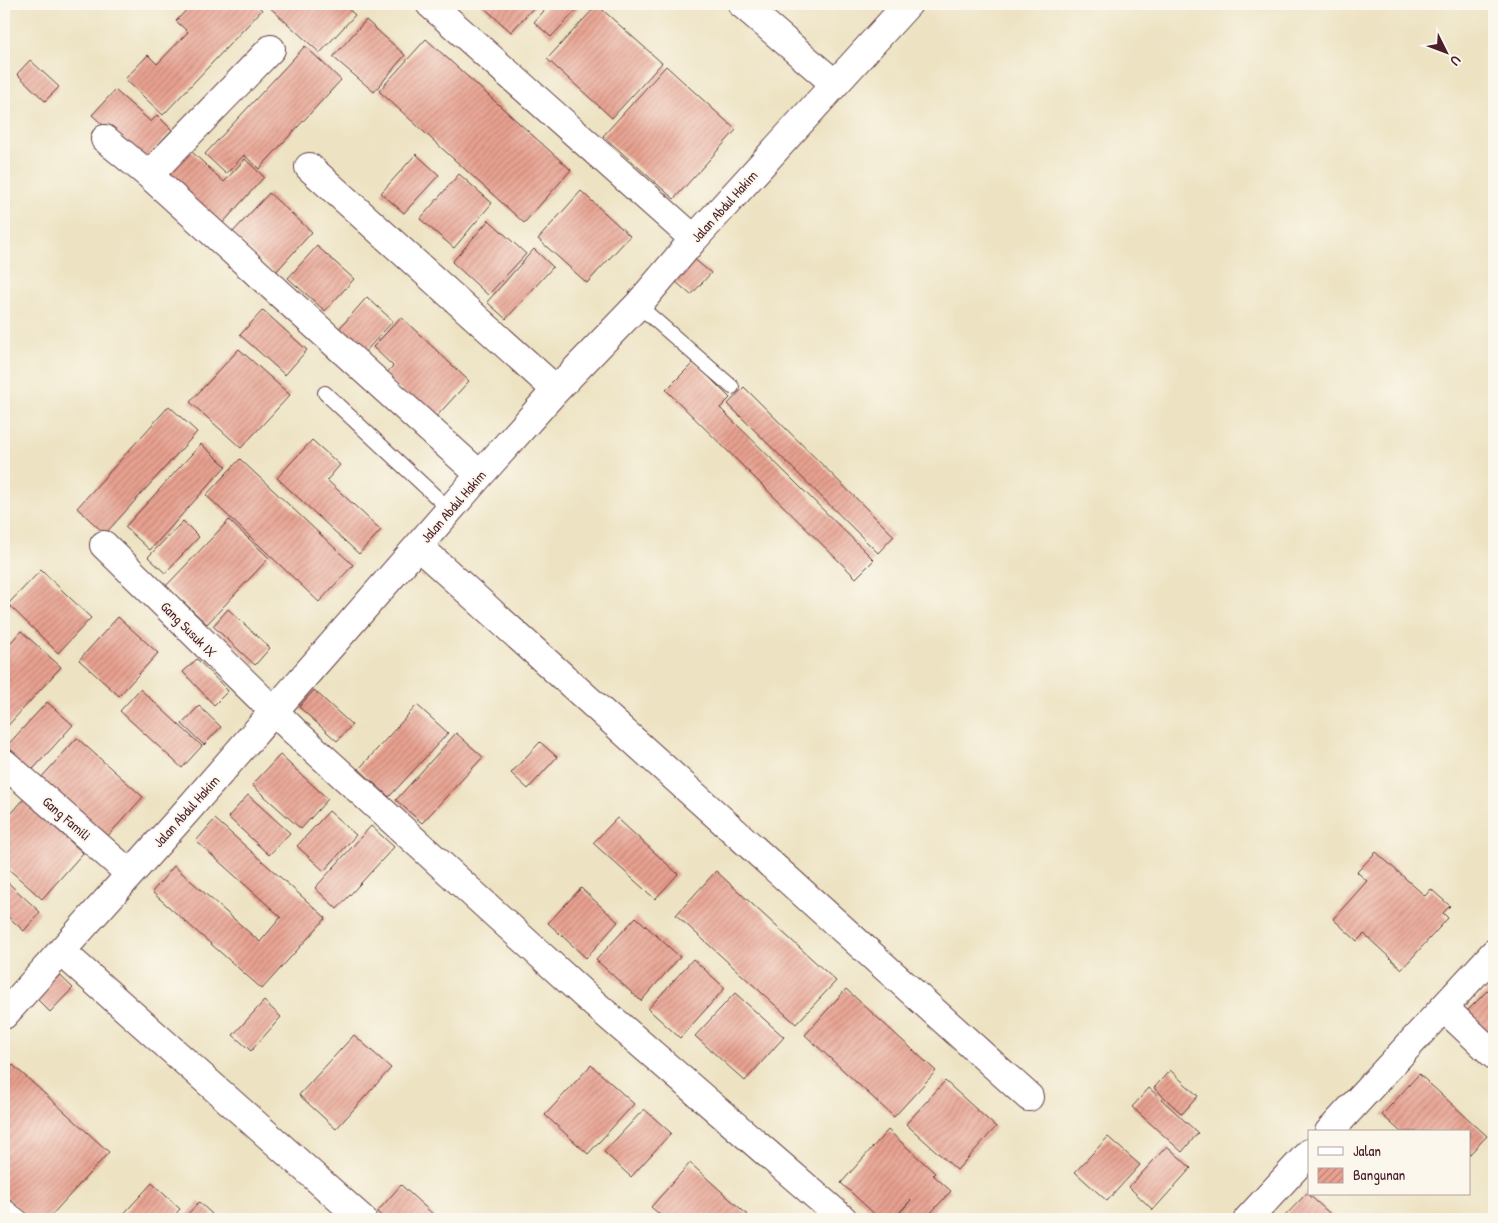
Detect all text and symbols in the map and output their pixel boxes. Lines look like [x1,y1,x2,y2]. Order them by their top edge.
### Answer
north arrow [1420,28,1470,78]
text: U [1446,52,1466,70]
street label: Jalan Abdul Hakim [687,166,761,246]
street label: Jalan Abdul Hakim [416,466,490,546]
street label: Gang Susuk IX [156,597,221,662]
street label: Jalan Abdul Hakim [149,771,223,851]
street label: Gang Famili [38,792,95,845]
legend [1308,1130,1470,1196]
text: Jalan [1353,1140,1381,1161]
text: Bangunan [1353,1164,1406,1185]

